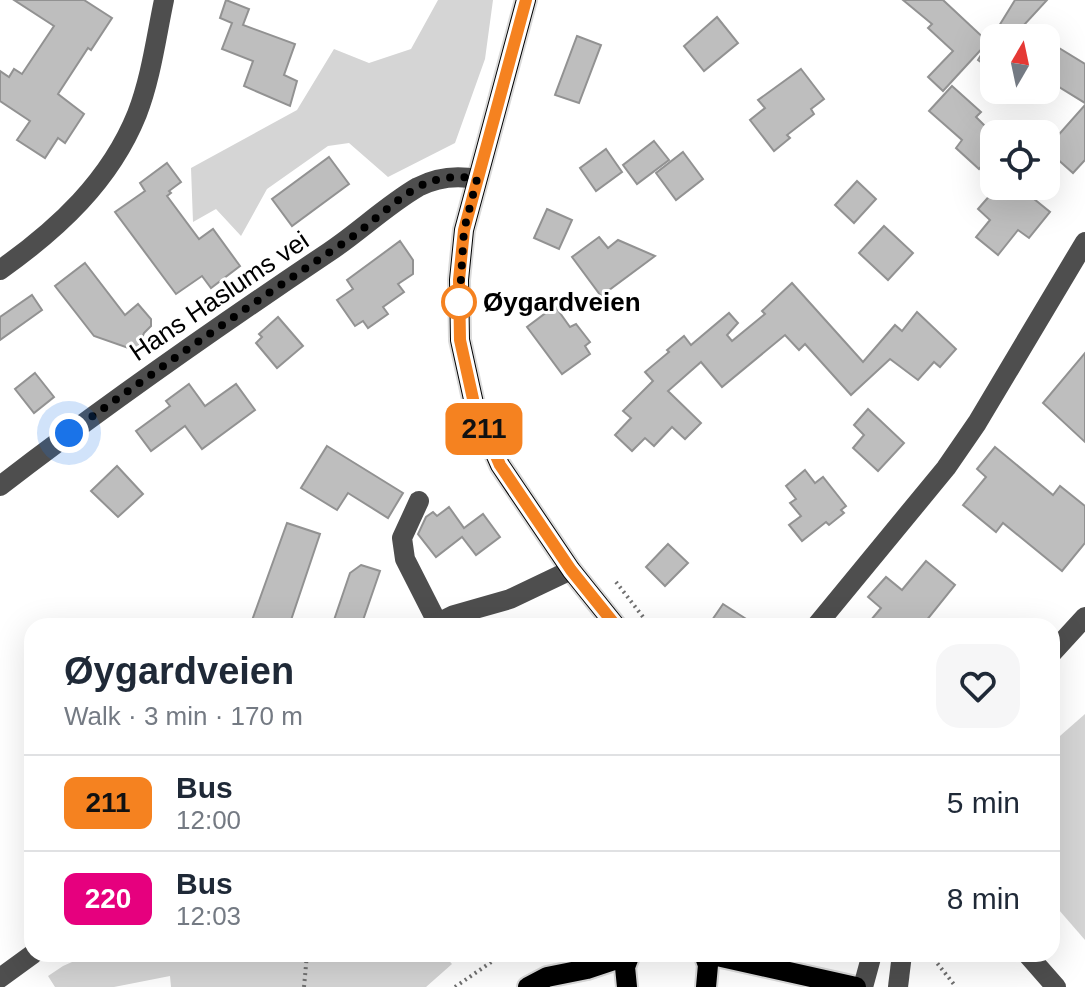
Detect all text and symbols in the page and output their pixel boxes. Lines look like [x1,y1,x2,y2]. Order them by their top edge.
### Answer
north arrow [980,24,1060,104]
map controls [980,24,1060,200]
button: locate [980,120,1060,200]
street label: Hans Haslums vei [124,225,314,367]
marker: Øygardveien [442,285,476,319]
place label: Øygardveien [483,287,641,317]
line badge: 211 [438,403,530,455]
your location [49,413,89,453]
text: 211 [461,413,507,444]
button: heart [936,644,1020,728]
text: Øygardveien [64,650,294,692]
text: Walk · 3 min · 170 m [64,701,303,731]
text: Bus [176,771,233,804]
text: 5 min [947,786,1020,819]
text: 211 [85,787,131,818]
text: 12:00 [176,805,241,835]
text: Bus [176,867,233,900]
text: 8 min [947,882,1020,915]
text: 220 [85,883,131,914]
text: 12:03 [176,901,241,931]

